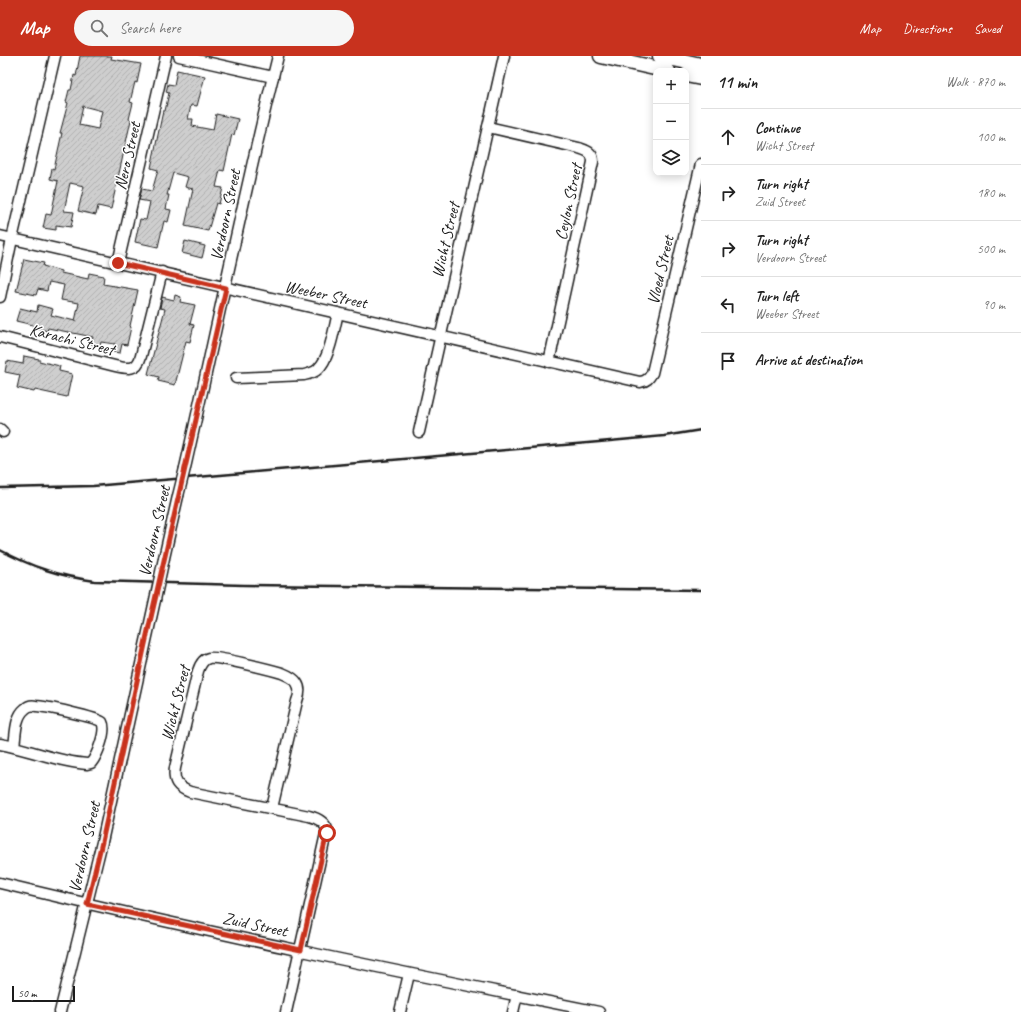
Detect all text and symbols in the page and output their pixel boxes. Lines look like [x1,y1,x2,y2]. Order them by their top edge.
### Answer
search box [74,10,354,46]
text: Map [20,16,50,40]
icon: search [88,17,110,39]
text: Search here [120,19,181,38]
text: Map [860,20,881,37]
text: Directions [903,20,952,37]
text: Saved [974,20,1001,37]
map controls [653,68,689,176]
button: + [653,68,689,104]
text: 11 min [717,72,757,93]
text: Walk · 870 m [946,74,1005,90]
button: − [653,104,689,140]
street label: Nero Street [110,118,146,192]
text: Continue [755,119,800,138]
icon: ahead [717,126,739,148]
text: 100 m [977,129,1005,145]
text: Wicht Street [755,138,813,154]
button: layers [653,140,689,176]
street label: Ceylon Street [550,160,587,242]
street label: Verdoorn Street [206,165,246,263]
text: Turn right [755,175,808,194]
icon: right [717,182,739,204]
text: 180 m [977,185,1005,201]
text: Zuid Street [755,194,805,210]
street label: Wicht Street [427,198,465,280]
street label: Vloed Street [642,231,679,307]
text: Turn right [755,231,808,250]
icon: right [717,238,739,260]
text: 500 m [977,241,1005,257]
text: Verdoorn Street [755,250,826,266]
route end [109,254,127,272]
street label: Weeber Street [283,276,371,314]
text: Turn left [755,287,798,306]
icon: left [717,294,739,316]
text: 90 m [983,297,1005,313]
text: Weeber Street [755,306,819,322]
street label: Karachi Street [28,319,119,361]
icon: arrive [717,350,739,372]
text: Arrive at destination [755,351,862,370]
street label: Verdoorn Street [134,481,176,579]
street label: Wicht Street [156,661,195,743]
street label: Verdoorn Street [64,797,106,895]
route start [318,824,336,842]
street label: Zuid Street [221,907,291,942]
scale bar [12,984,75,1003]
text: 50 m [18,986,37,1000]

